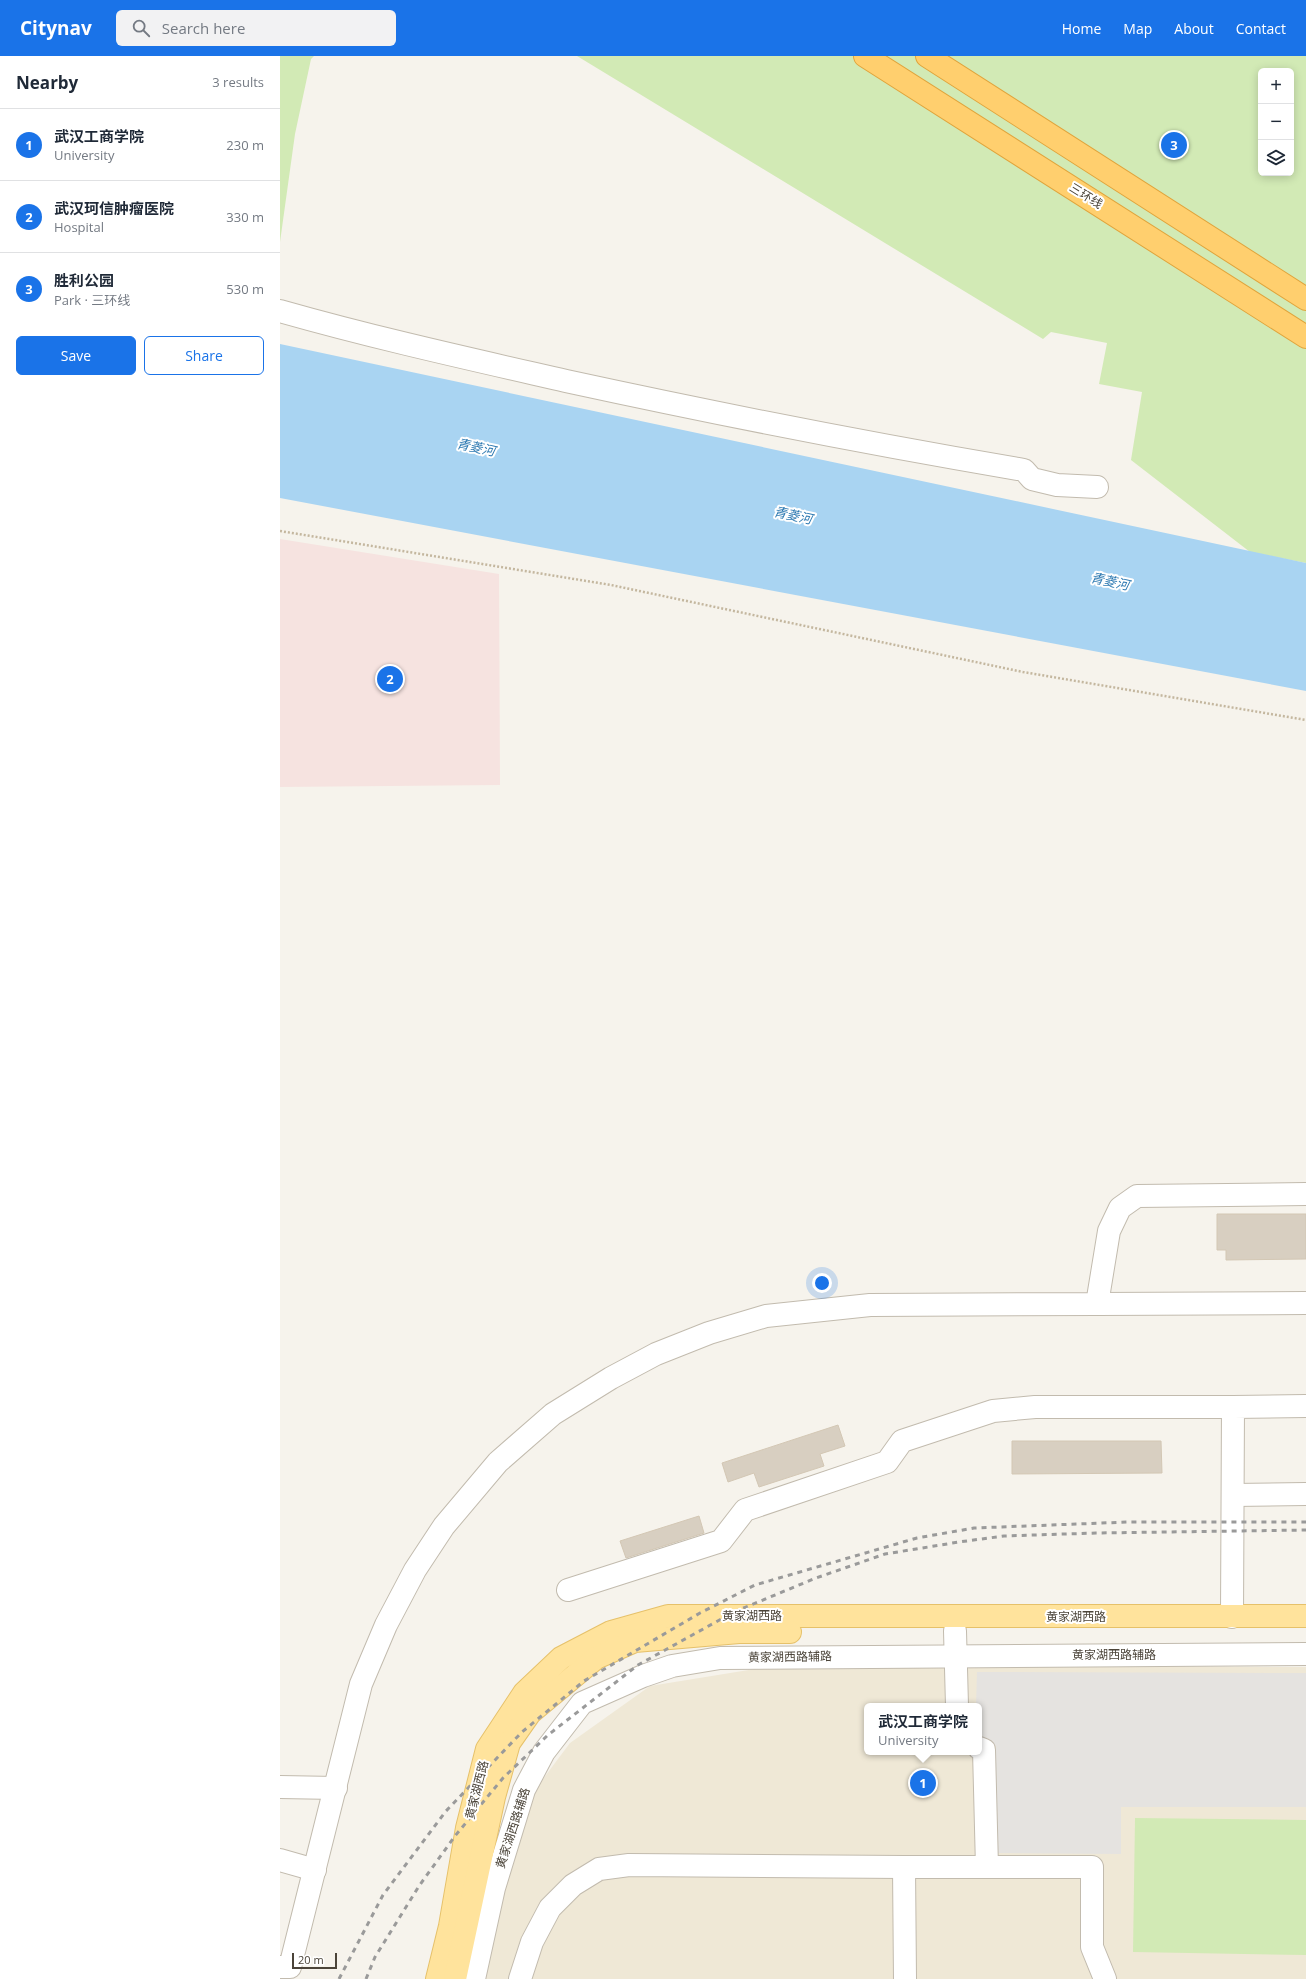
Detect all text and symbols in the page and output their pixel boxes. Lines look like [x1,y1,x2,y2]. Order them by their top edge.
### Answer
search box [116,10,396,46]
text: Citynav [20,15,92,41]
icon: search [130,17,152,39]
text: Search here [162,18,245,38]
text: Home [1062,19,1101,38]
text: Map [1123,19,1152,38]
text: About [1174,19,1214,38]
text: Contact [1236,19,1286,38]
map controls [1258,68,1294,176]
button: + [1258,68,1294,104]
text: Nearby [16,71,78,94]
text: 3 results [212,73,264,91]
button: − [1258,104,1294,140]
text: 武汉工商学院 [54,126,144,146]
pin: 3 [1161,130,1187,160]
text: 1 [25,136,33,154]
text: 230 m [226,136,264,154]
button: layers [1258,140,1294,176]
text: University [54,146,114,164]
street label: 三环线 [1066,179,1106,212]
text: 武汉珂信肿瘤医院 [54,198,174,218]
text: 2 [25,208,33,226]
text: 330 m [226,208,264,226]
text: Hospital [54,218,104,236]
text: 胜利公园 [54,270,114,290]
text: 3 [25,280,33,298]
text: 530 m [226,280,264,298]
text: Park · 三环线 [54,291,130,309]
button: Save [16,336,136,375]
button: Share [144,336,264,375]
water label: 青菱河 [455,434,500,460]
water label: 青菱河 [772,502,817,528]
water label: 青菱河 [1089,568,1134,594]
pin: 2 [377,664,403,694]
your location [812,1273,832,1293]
street label: 黄家湖西路 [722,1607,782,1624]
street label: 黄家湖西路 [1046,1608,1106,1625]
street label: 黄家湖西路辅路 [1072,1646,1156,1663]
street label: 黄家湖西路辅路 [748,1647,832,1666]
popup [864,1703,982,1755]
text: 武汉工商学院 [878,1711,968,1731]
text: University [878,1731,938,1749]
street label: 黄家湖西路 [461,1759,492,1821]
pin: 1 [910,1768,936,1798]
street label: 黄家湖西路辅路 [491,1785,534,1870]
scale bar [292,1951,337,1970]
text: 20 m [298,1952,324,1967]

